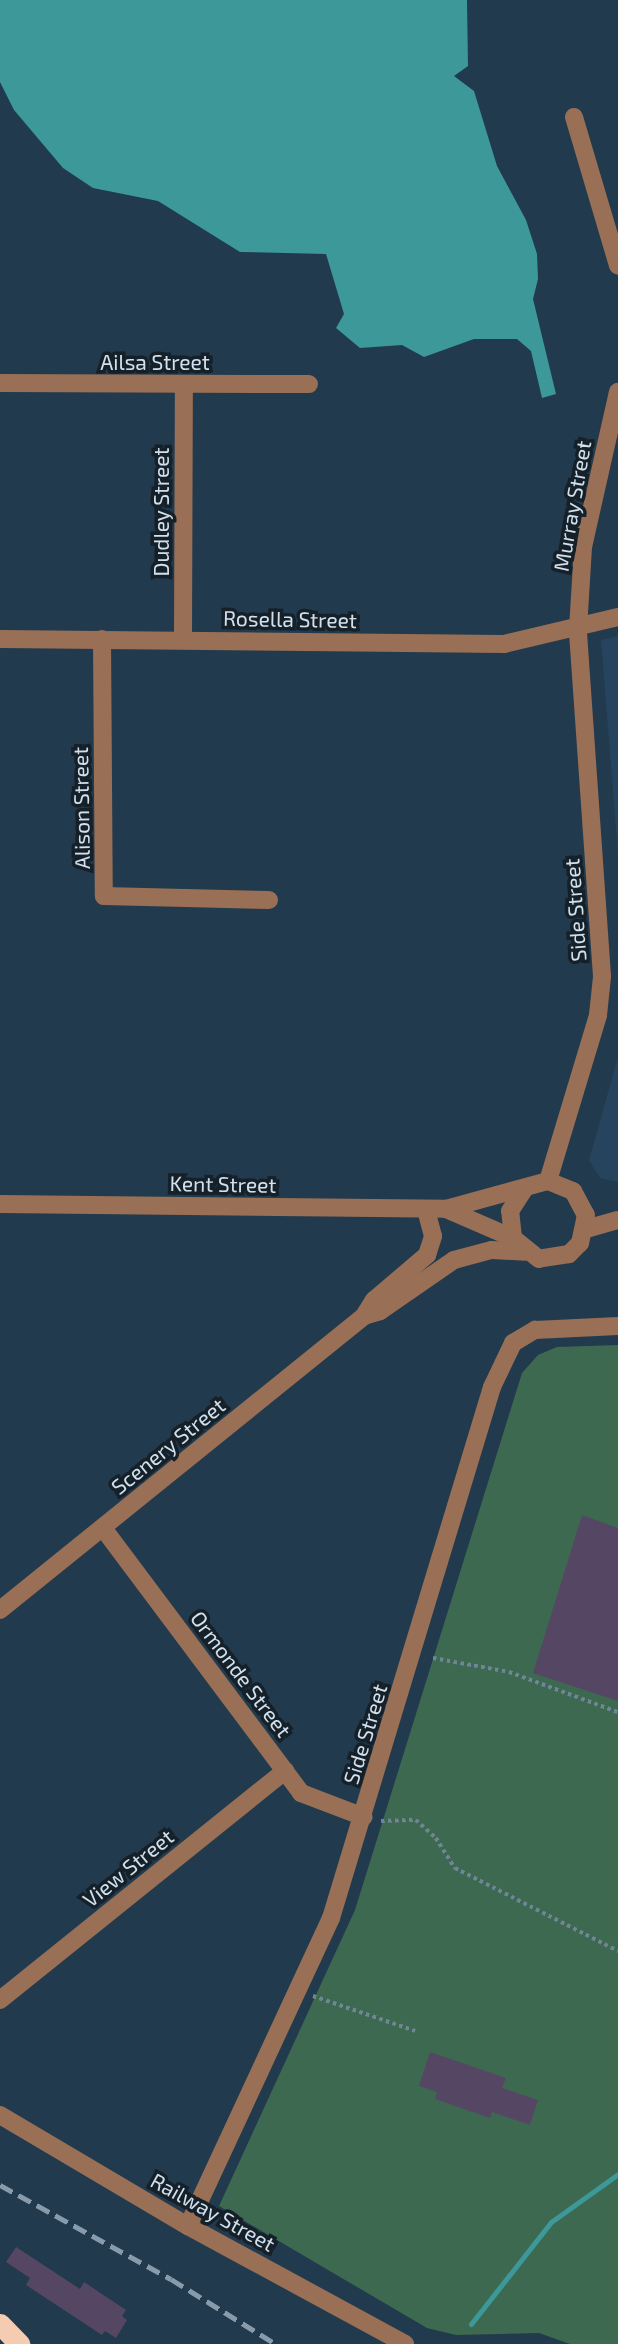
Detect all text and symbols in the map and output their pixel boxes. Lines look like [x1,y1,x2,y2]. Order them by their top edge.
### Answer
street label: Ailsa Street [100,349,210,375]
street label: Murray Street [548,438,596,574]
street label: Dudley Street [148,447,174,577]
street label: Rosella Street [223,605,357,633]
street label: Alison Street [67,747,95,869]
street label: Side Street [559,858,591,962]
street label: Kent Street [169,1170,277,1198]
street label: Scenery Street [106,1392,230,1500]
street label: Ormonde Street [185,1606,297,1742]
street label: Side Street [338,1681,392,1787]
street label: View Street [77,1824,179,1912]
street label: Railway Street [146,2167,280,2257]

